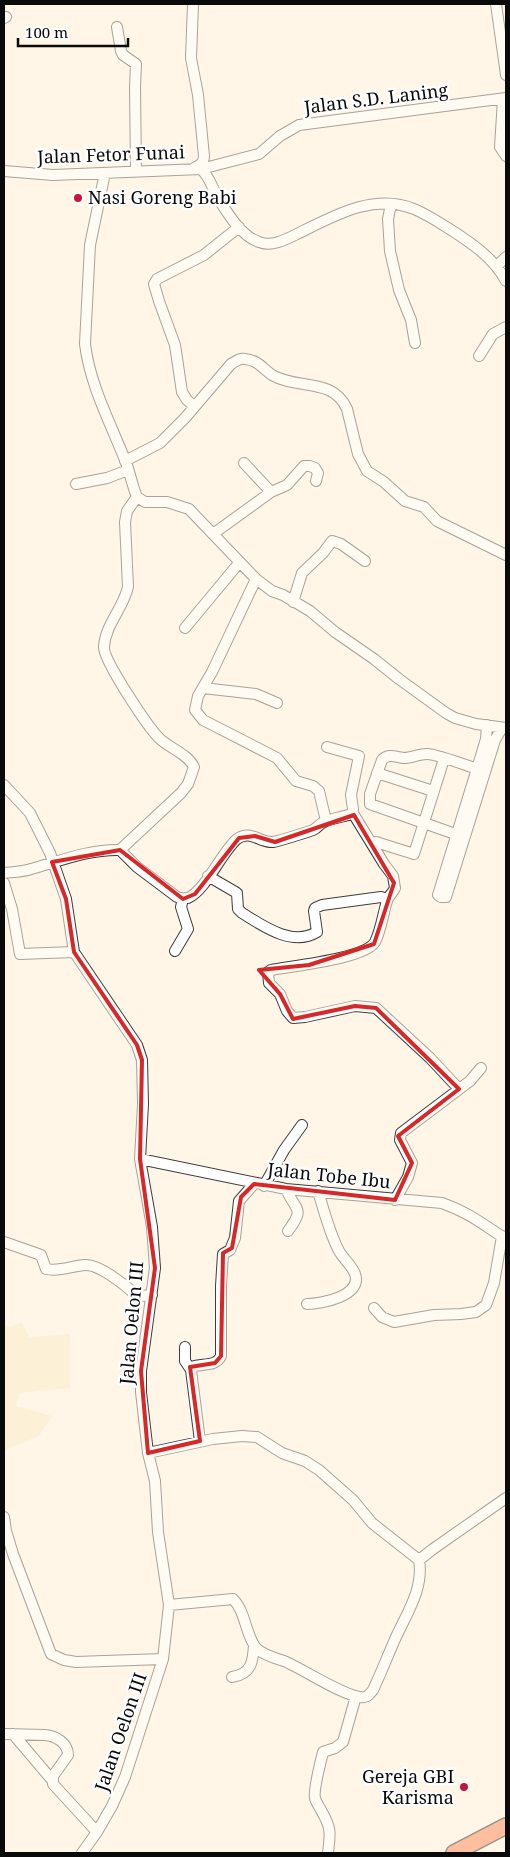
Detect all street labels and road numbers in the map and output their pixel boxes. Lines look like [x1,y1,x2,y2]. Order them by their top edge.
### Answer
street label: Jalan S.D. Laning [302,77,449,119]
street label: Jalan Fetor Funai [36,139,185,169]
street label: Jalan Tobe Ibu [265,1157,392,1193]
street label: Jalan Oelon III [114,1260,148,1387]
street label: Jalan Oelon III [88,1669,152,1795]

